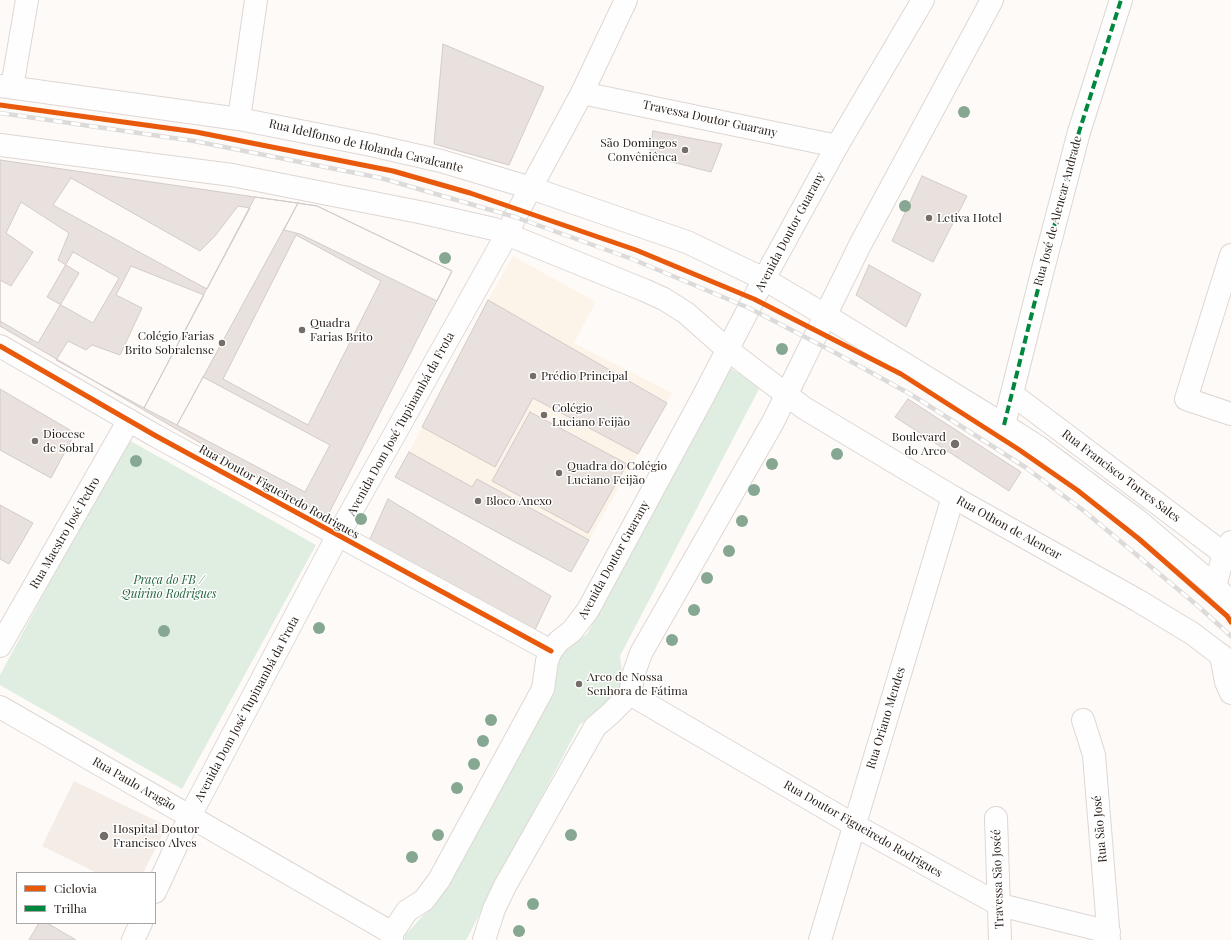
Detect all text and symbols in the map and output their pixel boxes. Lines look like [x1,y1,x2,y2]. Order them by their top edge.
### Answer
street label: Travessa Doutor Guarany [641,98,779,140]
street label: Rua Idelfonso de Holanda Cavalcante [267,117,465,175]
street label: Rua José de Alencar Andrade [1031,134,1085,288]
place label: São Domingos Convêniênca [600,136,677,164]
marker: São Domingos Convêniênca [680,145,690,155]
street label: Avenida Doutor Guarany [752,170,828,294]
place label: Letiva Hotel [937,211,1002,225]
marker: Letiva Hotel [924,213,934,223]
place label: Quadra Farias Brito [310,316,373,344]
marker: Quadra Farias Brito [297,325,307,335]
place label: Colégio Farias Brito Sobralense [125,329,214,357]
street label: Avenida Dom José Tupinambá da Frota [344,330,458,518]
marker: Colégio Farias Brito Sobralense [217,338,227,348]
place label: Prédio Principal [541,369,628,383]
marker: Prédio Principal [528,371,538,381]
place label: Colégio Luciano Feijão [552,401,630,429]
marker: Colégio Luciano Feijão [539,410,549,420]
place label: Diocese de Sobral [43,427,94,455]
street label: Rua Francisco Torres Sales [1059,427,1183,525]
place label: Boulevard do Arco [892,430,946,458]
marker: Diocese de Sobral [30,436,40,446]
marker: Boulevard do Arco [949,438,961,450]
street label: Rua Doutor Figueiredo Rodrigues [196,442,362,542]
place label: Quadra do Colégio Luciano Feijão [567,459,667,487]
marker: Quadra do Colégio Luciano Feijão [554,468,564,478]
street label: Rua Maestro José Pedro [27,475,103,591]
street label: Rua Othon de Alencar [954,493,1064,563]
place label: Bloco Anexo [486,494,552,508]
marker: Bloco Anexo [473,496,483,506]
street label: Avenida Doutor Guarany [575,498,653,622]
park label: Praça do FB / Quirino Rodrigues [121,573,217,601]
street label: Avenida Dom José Tupinambá da Frota [192,614,302,804]
street label: Rua Oriano Mendes [864,665,908,771]
place label: Arco de Nossa Senhora de Fátima [587,670,688,698]
marker: Arco de Nossa Senhora de Fátima [574,679,584,689]
street label: Rua Paulo Aragão [90,754,178,814]
street label: Rua Doutor Figueiredo Rodrigues [781,778,945,880]
street label: Rua São José [1090,795,1110,863]
place label: Hospital Doutor Francisco Alves [113,822,199,850]
street label: Travessa São Joséé [989,829,1007,929]
marker: Hospital Doutor Francisco Alves [98,830,110,842]
legend [16,872,156,924]
text: Ciclovia [54,880,97,896]
text: Trilha [54,900,87,916]

